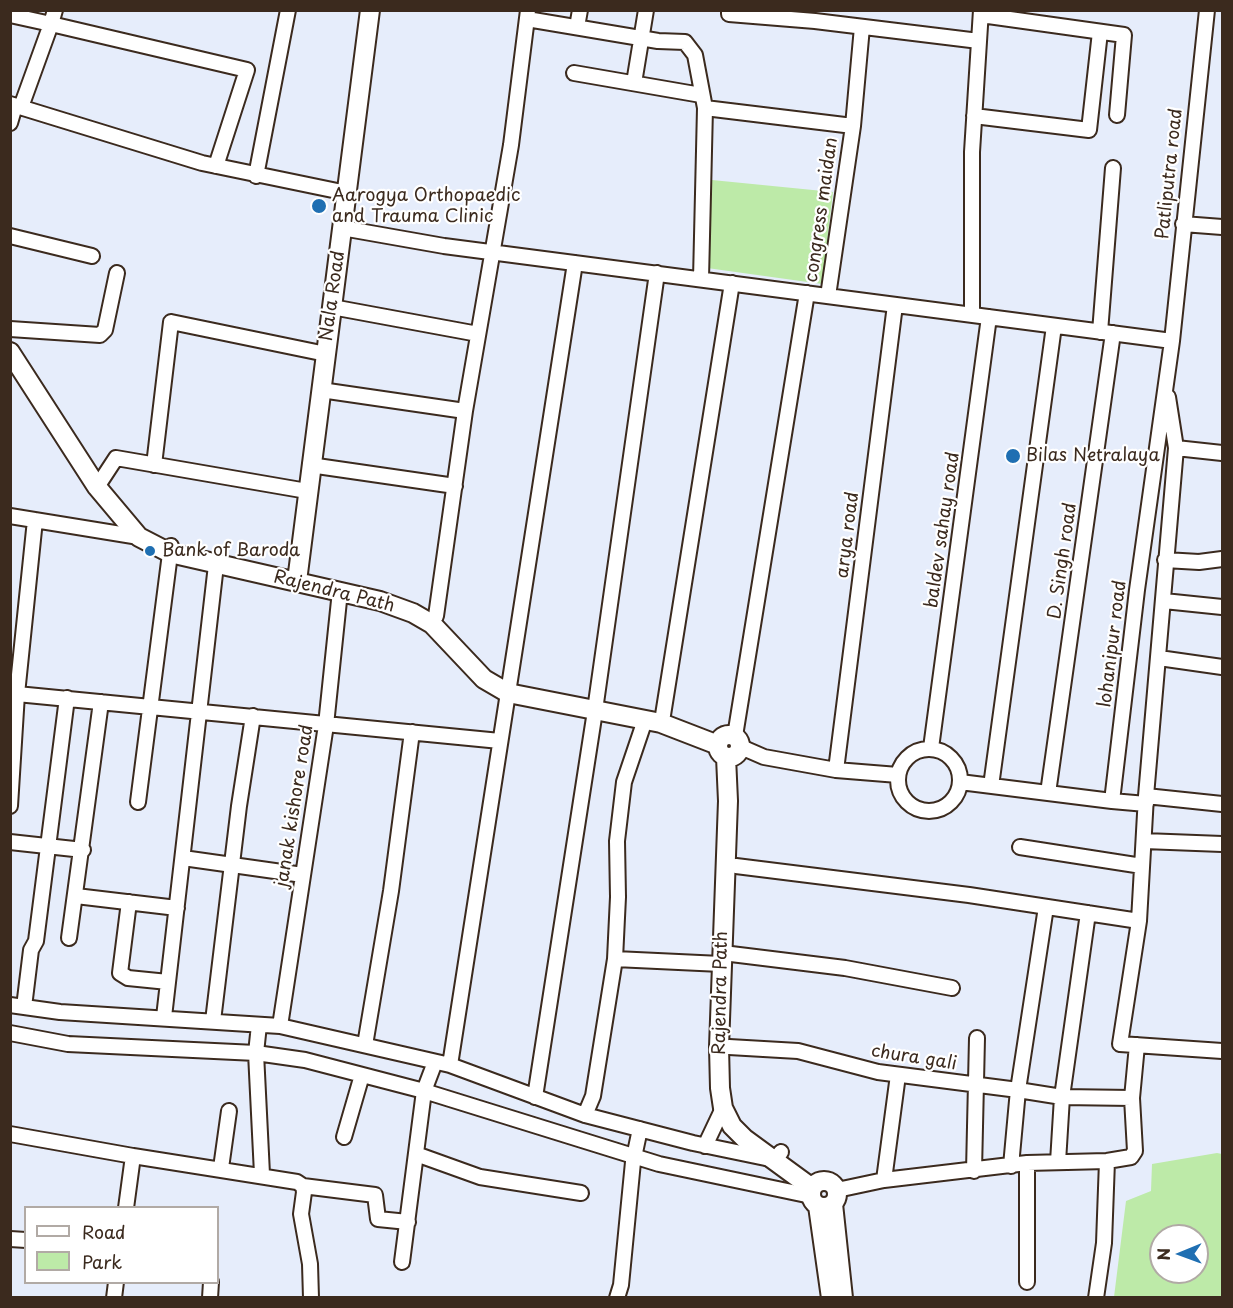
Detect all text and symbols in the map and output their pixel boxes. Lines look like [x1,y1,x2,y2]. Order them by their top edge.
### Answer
street label: Patliputra road [1152,107,1188,241]
street label: congress maidan [801,136,843,284]
place label: Aarogya Orthopaedic and Trauma Clinic [332,185,520,228]
marker: Aarogya Orthopaedic and Trauma Clinic [310,197,328,215]
street label: Nala Road [316,249,350,343]
place label: Bilas Netralaya [1026,445,1160,467]
marker: Bilas Netralaya [1004,447,1022,465]
street label: baldev sahay road [921,451,965,609]
street label: arya road [832,491,864,579]
street label: D. Singh road [1044,501,1082,621]
place label: Bank of Baroda [162,540,300,562]
marker: Bank of Baroda [143,544,157,558]
street label: Rajendra Path [271,567,397,617]
street label: lohanipur road [1094,579,1132,709]
street label: janak kishore road [271,723,319,889]
street label: Rajendra Path [709,931,733,1055]
street label: chura gali [870,1041,958,1075]
legend [24,1206,219,1284]
text: Road [82,1218,126,1245]
north arrow [1149,1224,1209,1284]
text: Park [82,1248,122,1275]
text: N [1151,1248,1175,1261]

